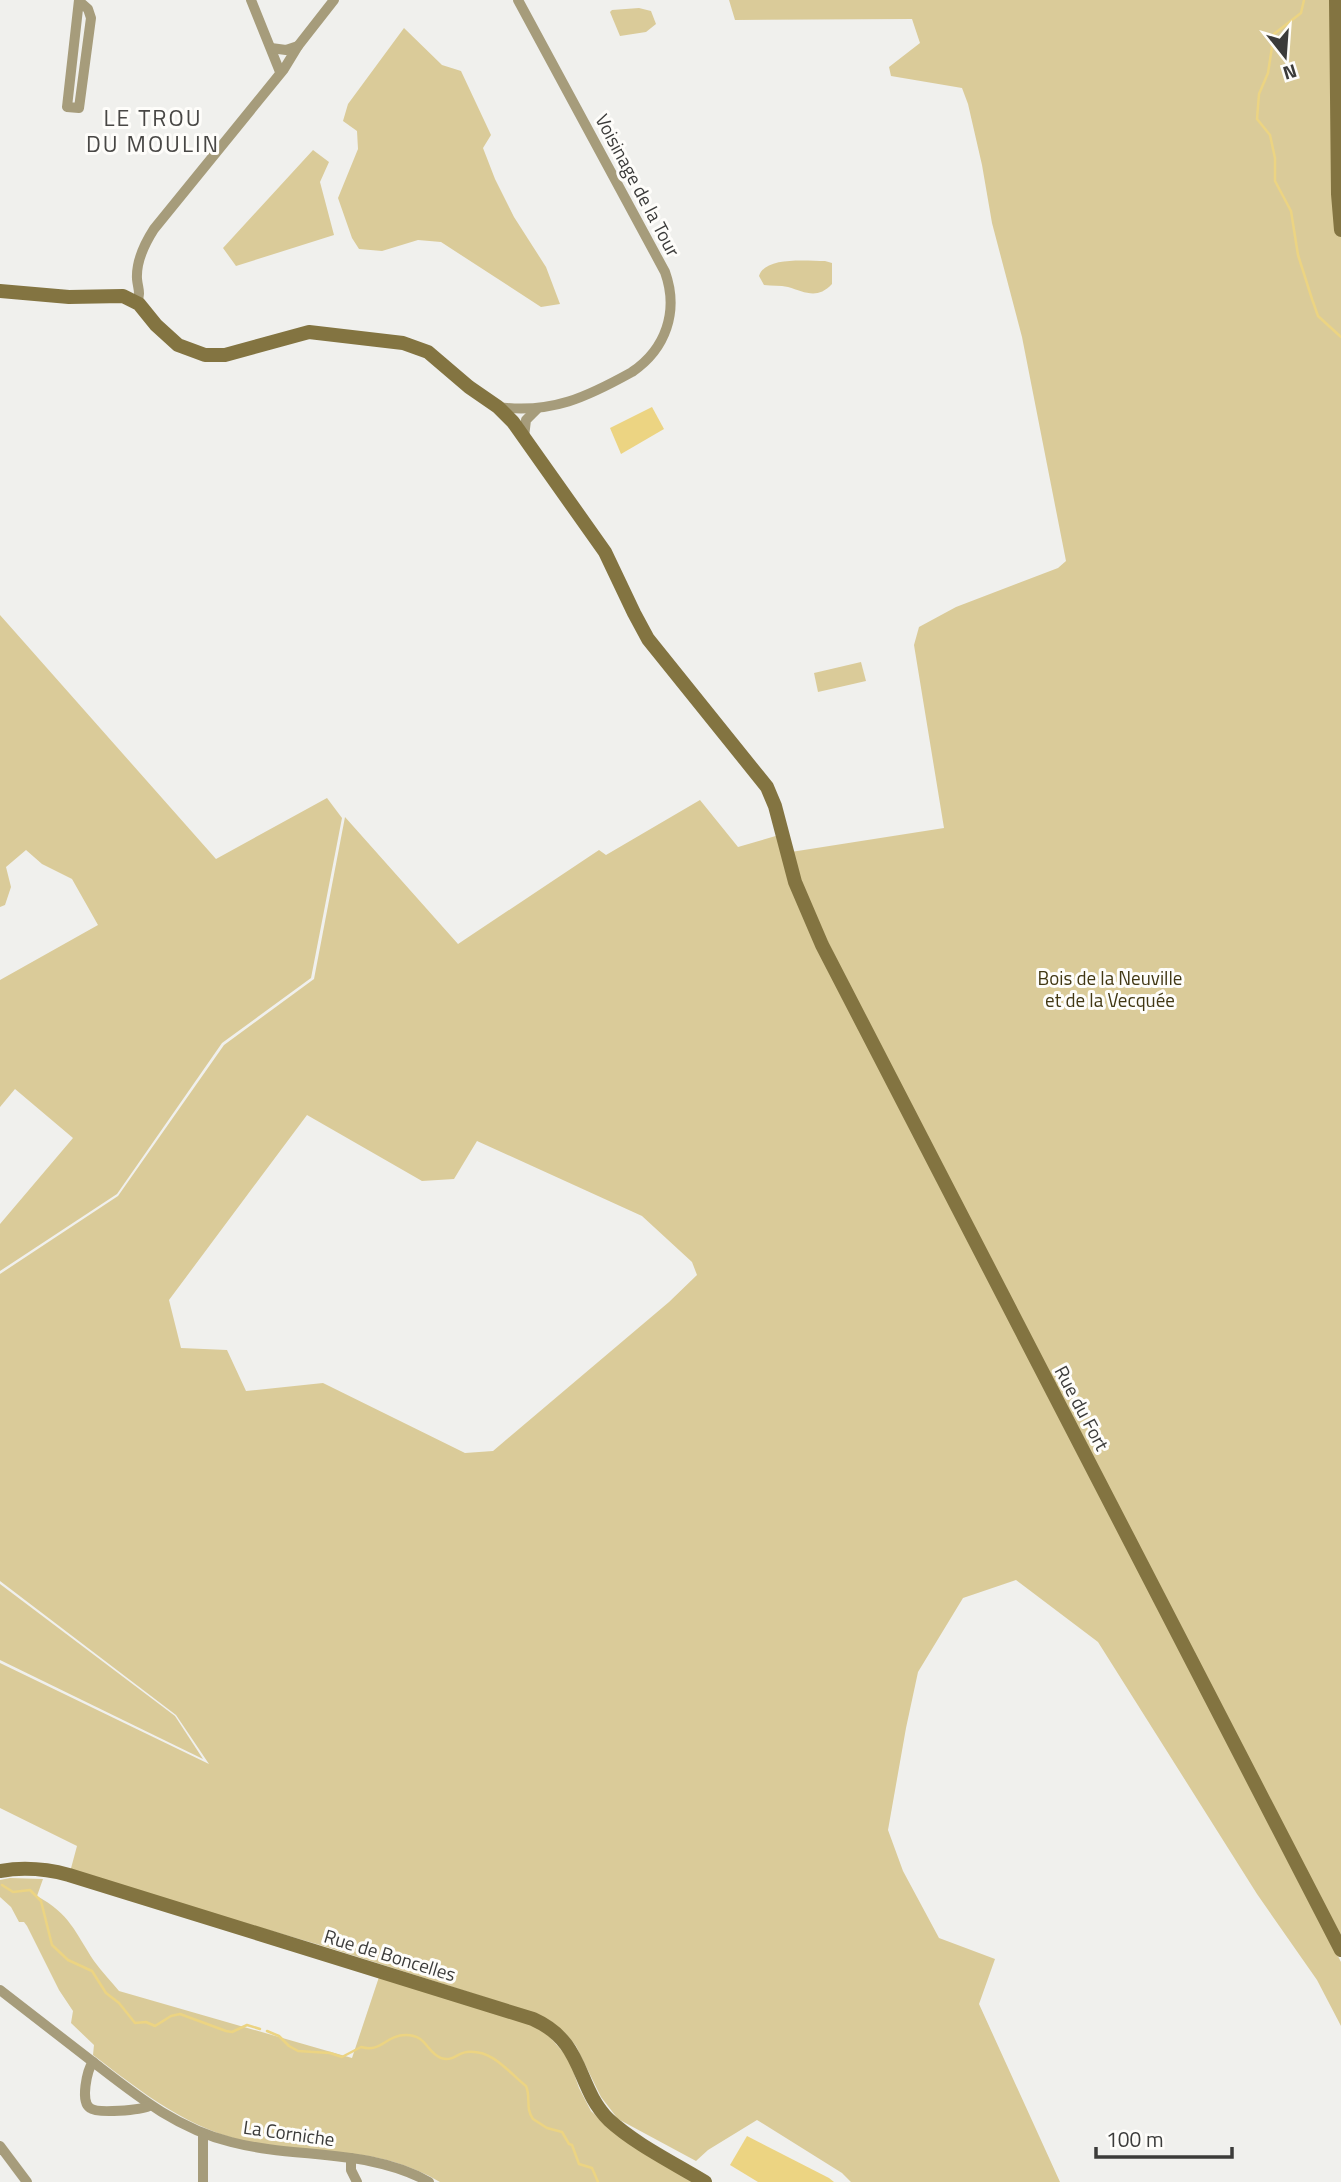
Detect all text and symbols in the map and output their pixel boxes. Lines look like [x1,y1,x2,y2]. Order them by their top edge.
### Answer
north arrow [1250,21,1320,91]
text: N [1280,57,1301,89]
district label: LE TROU DU MOULIN [86,100,220,161]
street label: Voisinage de la Tour [589,108,688,262]
park label: Bois de la Neuville et de la Vecquée [1038,963,1182,1014]
street label: Rue du Fort [1048,1360,1117,1456]
street label: Rue de Boncelles [321,1921,460,1988]
street label: La Corniche [241,2112,337,2153]
scale bar [1096,2116,1232,2160]
text: 100 m [1106,2123,1163,2155]

